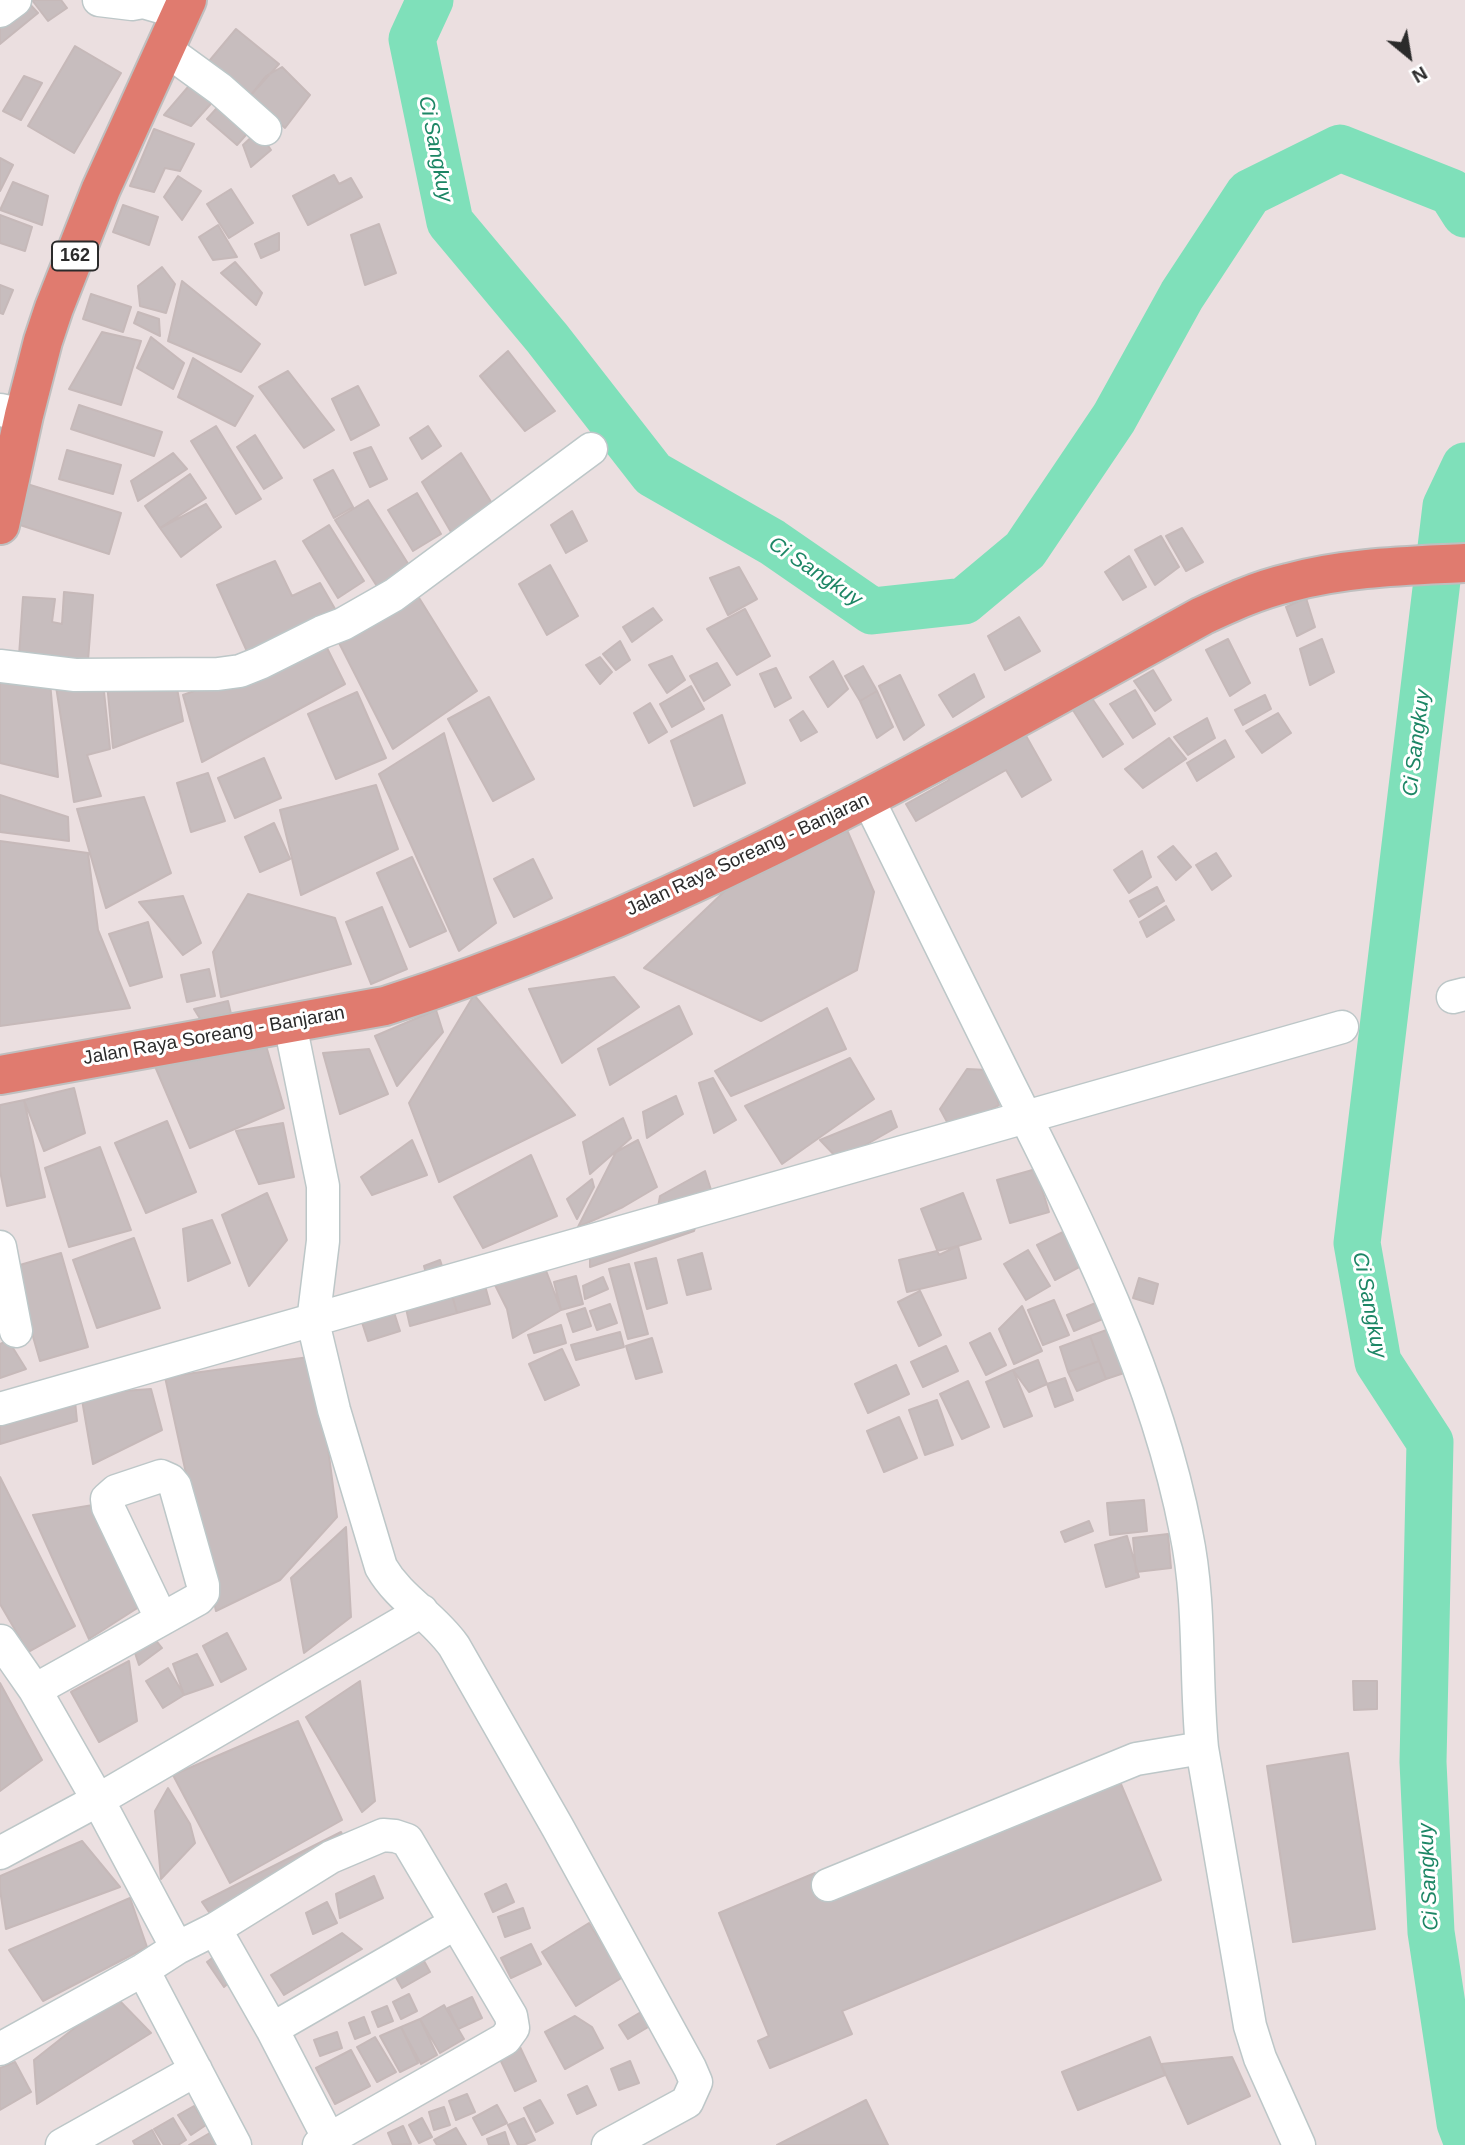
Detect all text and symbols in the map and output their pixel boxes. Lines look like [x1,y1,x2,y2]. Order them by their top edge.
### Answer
north arrow [1374,21,1444,91]
text: N [1409,62,1431,87]
water label: Ci Sangkuy [412,94,458,204]
road number: 162 [52,242,98,270]
water label: Ci Sangkuy [763,532,867,612]
water label: Ci Sangkuy [1398,688,1436,798]
street label: Jalan Raya Soreang - Banjaran [623,789,873,921]
street label: Jalan Raya Soreang - Banjaran [81,1002,347,1070]
water label: Ci Sangkuy [1346,1250,1392,1360]
water label: Ci Sangkuy [1414,1823,1444,1931]

